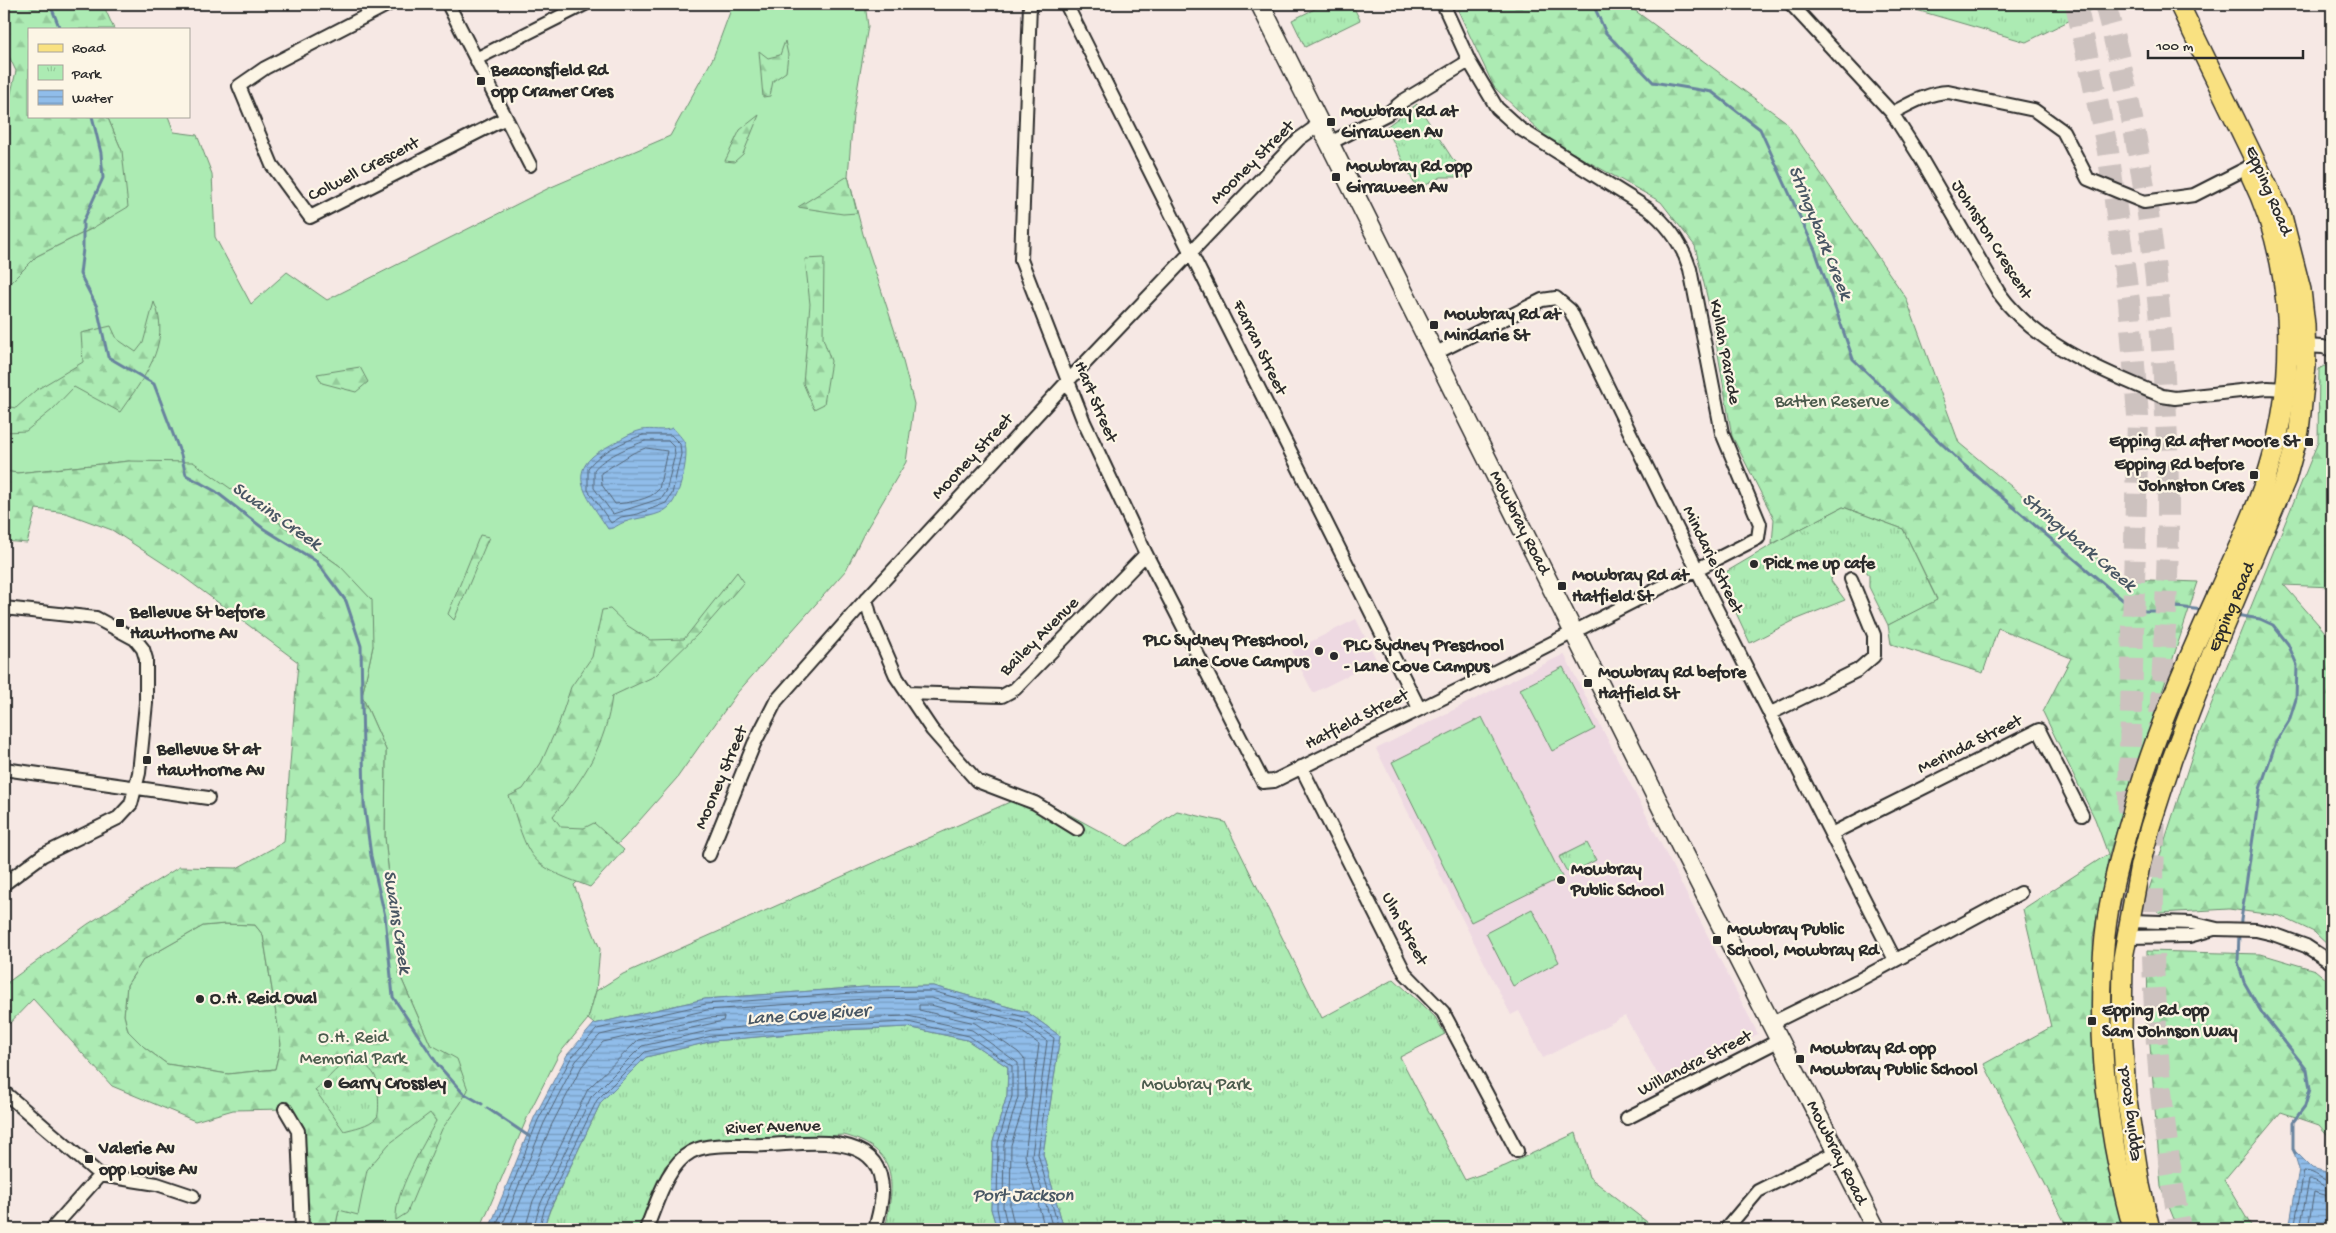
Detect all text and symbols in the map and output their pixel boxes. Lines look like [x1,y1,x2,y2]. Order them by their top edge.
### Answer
legend [28,28,190,118]
scale bar [2148,28,2304,60]
text: 100 m [2155,38,2194,56]
text: Road [72,40,106,58]
place label: Beaconsfield Rd opp Cramer Cres [490,61,615,103]
text: Park [71,66,102,84]
marker: Beaconsfield Rd opp Cramer Cres [475,75,487,87]
text: Water [72,90,114,108]
place label: Mowbray Rd at Girraween Av [1341,102,1459,144]
street label: Mooney Street [1207,115,1301,209]
marker: Mowbray Rd at Girraween Av [1325,116,1337,128]
street label: Colwell Crescent [305,132,425,207]
street label: Epping Road [2240,143,2297,240]
place label: Mowbray Rd opp Girraween Av [1346,157,1472,199]
water label: Stringybark Creek [1782,163,1857,305]
marker: Mowbray Rd opp Girraween Av [1330,171,1342,183]
street label: Johnston Crescent [1946,177,2037,305]
street label: Farran Street [1227,296,1292,400]
street label: Kullah Parade [1704,298,1745,407]
place label: Mowbray Rd at Mindarie St [1444,305,1562,347]
marker: Mowbray Rd at Mindarie St [1428,319,1440,331]
street label: Hart Street [1068,358,1122,447]
park label: Batten Reserve [1774,392,1890,413]
street label: Mooney Street [928,408,1019,504]
place label: Epping Rd after Moore St [2109,432,2301,453]
marker: Epping Rd after Moore St [2303,436,2315,448]
place label: Epping Rd before Johnston Cres [2115,455,2245,497]
street label: Mowbray Road [1484,467,1555,580]
marker: Epping Rd before Johnston Cres [2248,469,2260,481]
water label: Swains Creek [227,478,326,557]
water label: Stringybark Creek [2016,489,2141,598]
street label: Mindarie Street [1677,503,1748,619]
place label: Pick me up cafe [1763,554,1876,575]
marker: Pick me up cafe [1748,558,1760,570]
street label: Epping Road [2204,558,2261,655]
place label: Mowbray Rd at Hatfield St [1572,566,1690,608]
marker: Mowbray Rd at Hatfield St [1556,580,1568,592]
street label: Bailey Avenue [995,592,1085,682]
place label: Bellevue St before Hawthorne Av [129,603,266,645]
marker: Bellevue St before Hawthorne Av [114,617,126,629]
place label: PLC Sydney Preschool, Lane Cove Campus [1142,631,1310,673]
place label: PLC Sydney Preschool - Lane Cove Campus [1343,636,1504,678]
marker: PLC Sydney Preschool, Lane Cove Campus [1313,645,1325,657]
marker: PLC Sydney Preschool - Lane Cove Campus [1328,650,1340,662]
place label: Mowbray Rd before Hatfield St [1598,663,1747,705]
marker: Mowbray Rd before Hatfield St [1582,677,1594,689]
street label: Hatfield Street [1302,684,1414,755]
street label: Merinda Street [1914,710,2027,779]
street label: Mooney Street [691,722,754,833]
place label: Bellevue St at Hawthorne Av [156,740,265,782]
marker: Bellevue St at Hawthorne Av [141,754,153,766]
place label: Mowbray Public School [1570,860,1664,902]
water label: Swains Creek [377,869,416,977]
marker: Mowbray Public School [1555,874,1567,886]
street label: Ulm Street [1376,889,1433,970]
place label: Mowbray Public School, Mowbray Rd [1727,920,1881,962]
marker: Mowbray Public School, Mowbray Rd [1711,934,1723,946]
place label: O.H. Reid Oval [210,989,317,1010]
marker: O.H. Reid Oval [194,993,206,1005]
water label: Lane Cove River [746,1000,874,1032]
place label: Epping Rd opp Sam Johnson Way [2102,1001,2238,1043]
marker: Epping Rd opp Sam Johnson Way [2086,1015,2098,1027]
street label: Willandra Street [1635,1026,1757,1102]
park label: O.H. Reid Memorial Park [300,1028,408,1070]
place label: Mowbray Rd opp Mowbray Public School [1810,1039,1978,1081]
marker: Mowbray Rd opp Mowbray Public School [1794,1053,1806,1065]
street label: Epping Road [2114,1064,2146,1163]
place label: Garry Crossley [338,1074,446,1095]
park label: Mowbray Park [1141,1075,1253,1096]
marker: Garry Crossley [322,1078,334,1090]
street label: Mowbray Road [1801,1097,1872,1210]
street label: River Avenue [725,1116,822,1140]
place label: Valerie Av opp Louise Av [98,1139,197,1181]
marker: Valerie Av opp Louise Av [83,1153,95,1165]
water label: Port Jackson [973,1185,1074,1208]

